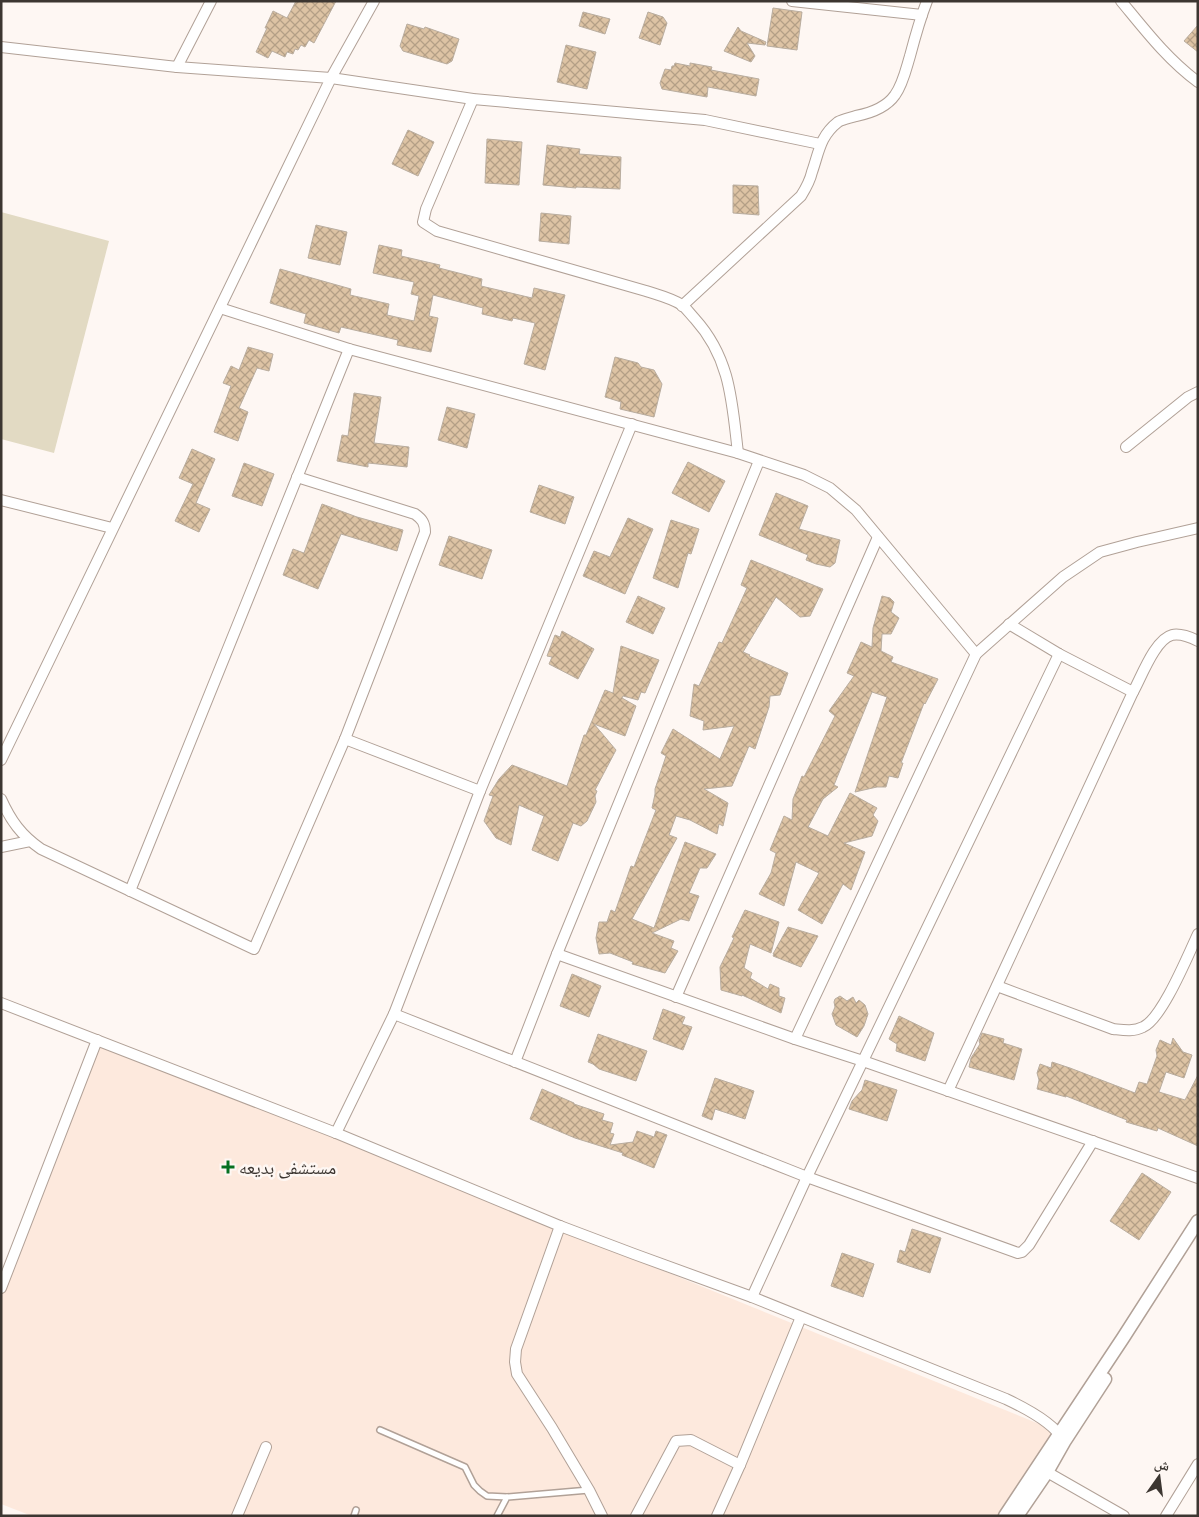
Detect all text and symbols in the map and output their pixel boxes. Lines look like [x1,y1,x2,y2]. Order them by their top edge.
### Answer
place label: مستشفى بديعه [239,1154,336,1181]
marker: مستشفى بديعه [221,1160,235,1174]
north arrow [1134,1452,1184,1502]
text: ش [1153,1452,1172,1476]

